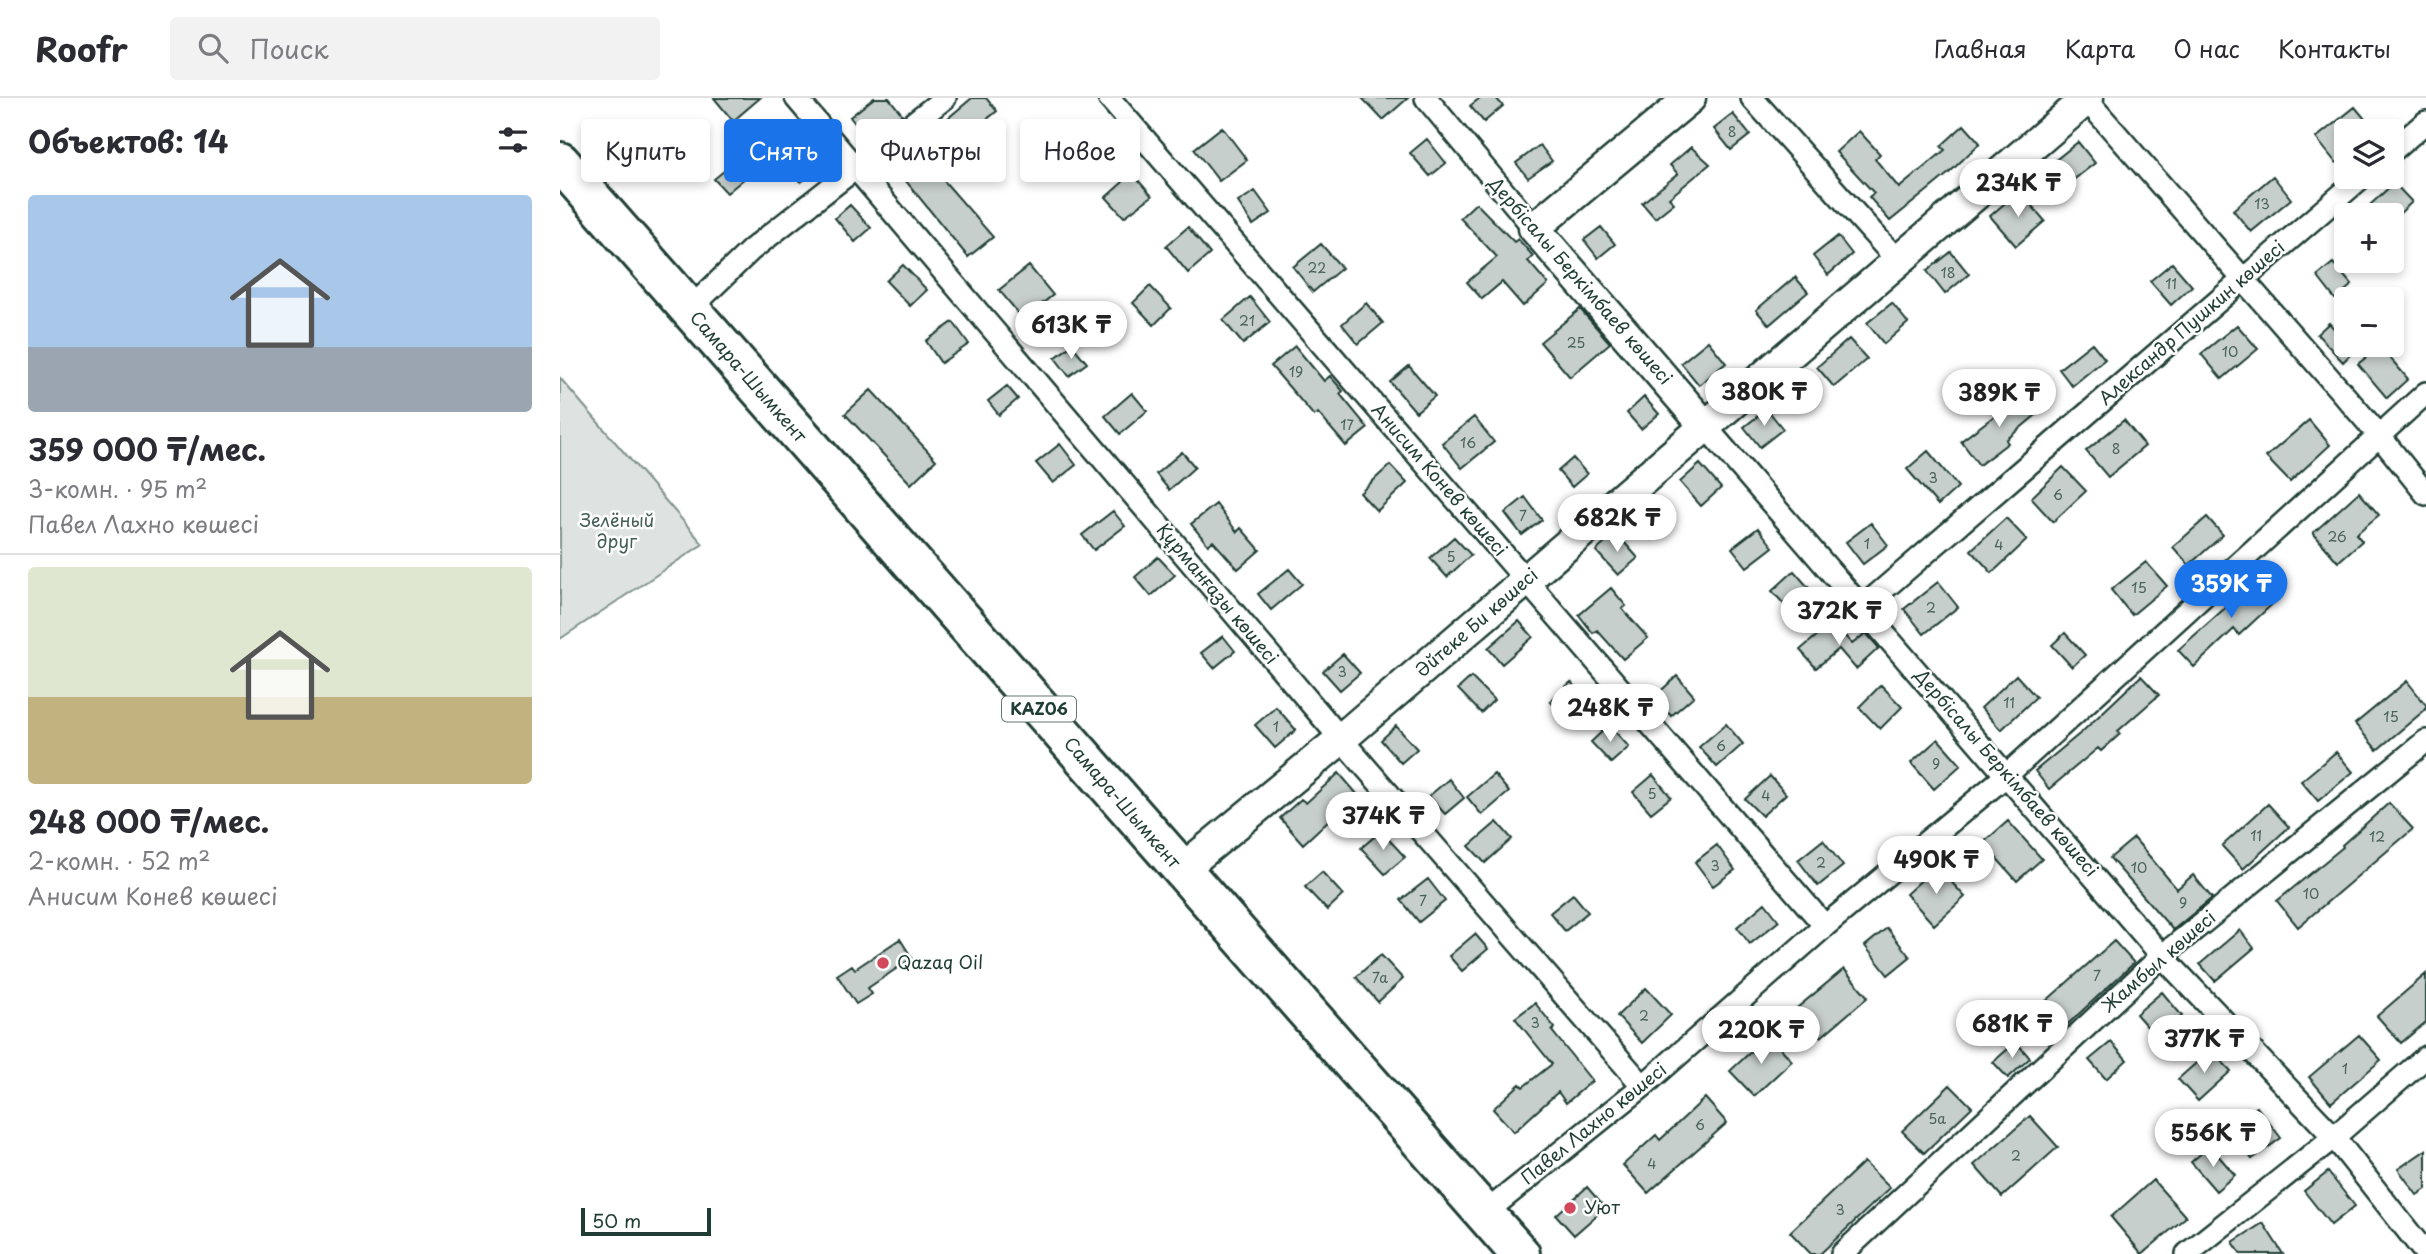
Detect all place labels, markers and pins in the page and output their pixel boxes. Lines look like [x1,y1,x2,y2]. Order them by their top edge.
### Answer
pin: 234K ₸ [1961,159,2075,219]
pin: 613K ₸ [1014,302,1128,361]
pin: 380K ₸ [1707,368,1821,428]
pin: 389K ₸ [1942,370,2056,429]
pin: 682K ₸ [1560,494,1674,554]
pin: 359K ₸ [2174,560,2288,620]
pin: 372K ₸ [1782,588,1896,647]
pin: 248K ₸ [1553,684,1667,744]
pin: 374K ₸ [1326,792,1440,852]
pin: 490K ₸ [1879,836,1993,896]
place label: Qazaq Oil [897,948,983,975]
marker: Qazaq Oil [875,955,891,971]
pin: 681K ₸ [1955,1000,2069,1060]
pin: 220K ₸ [1704,1006,1818,1066]
pin: 377K ₸ [2147,1016,2261,1075]
pin: 556K ₸ [2156,1110,2270,1169]
place label: Уют [1584,1193,1620,1220]
marker: Уют [1562,1200,1578,1216]

